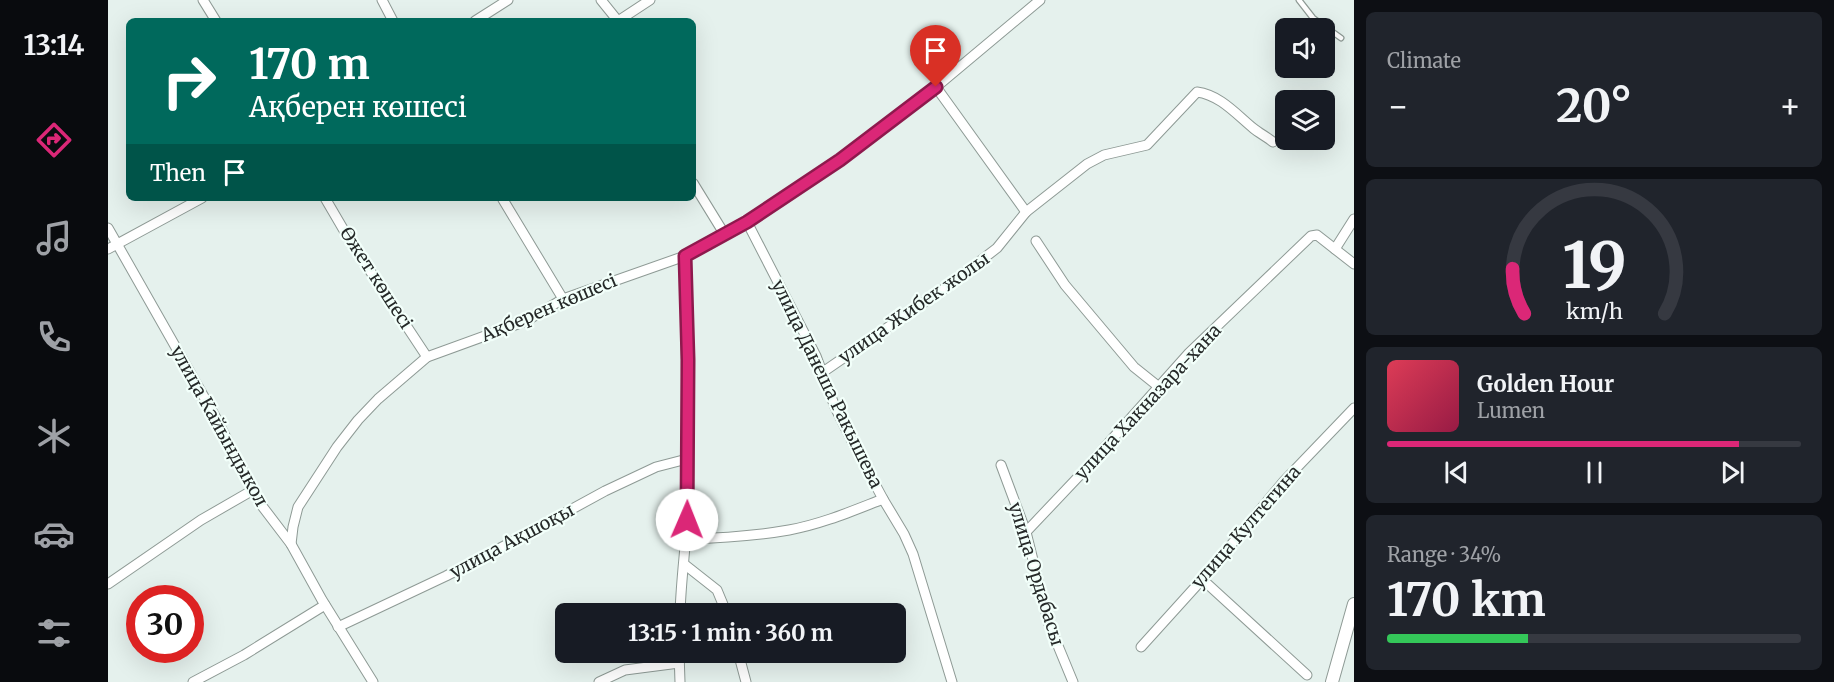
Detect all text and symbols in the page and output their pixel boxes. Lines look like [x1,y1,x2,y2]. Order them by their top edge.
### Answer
map controls [1275,18,1335,150]
button: sound [1275,18,1335,78]
pin [910,25,961,87]
text: 13:14 [24,28,84,62]
icon: arrive [919,34,952,67]
text: 170 m [249,38,370,90]
icon: right [150,42,228,120]
text: Climate [1387,48,1461,73]
text: 20° [1556,78,1632,134]
text: − [1387,86,1409,127]
text: + [1779,86,1801,127]
text: Ақберен көшесі [249,90,467,124]
button: layers [1275,90,1335,150]
icon: directions [33,119,75,161]
icon: arrive [218,156,251,189]
text: Then [150,159,206,187]
icon: music [33,217,75,259]
street label: Өжет көшесі [335,222,418,333]
text: 19 [1562,228,1626,306]
street label: улица Жибек жолы [834,247,994,368]
street label: Ақберен көшесі [477,269,620,347]
street label: улица Данеша Ракышева [767,276,888,492]
text: km/h [1566,299,1622,326]
icon: phone [33,316,75,358]
street label: улица Хакназара-хана [1069,319,1226,484]
street label: улица Кайындыкол [166,341,273,510]
text: Golden Hour [1477,370,1614,398]
text: Lumen [1477,398,1545,423]
icon: climate [33,415,75,457]
icon: previous [1440,456,1473,489]
icon: pause [1578,456,1611,489]
icon: next [1716,456,1749,489]
street label: улица Култегина [1186,460,1306,593]
position arrow [655,488,719,552]
street label: улица Ақшоқы [445,498,578,583]
street label: улица Ордабасы [1004,499,1069,649]
icon: car [33,513,75,555]
text: Range · 34% [1387,542,1501,567]
text: 170 km [1387,572,1546,628]
speed limit sign: 30 [126,585,204,663]
icon: filters [33,612,75,654]
text: 13:15 · 1 min · 360 m [628,619,833,647]

